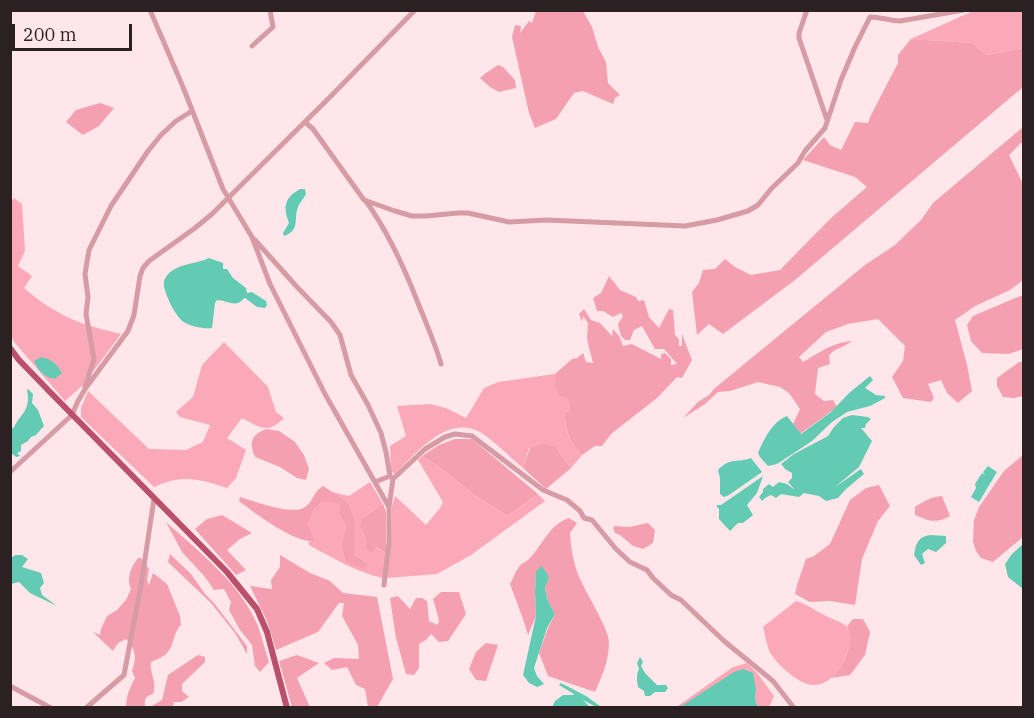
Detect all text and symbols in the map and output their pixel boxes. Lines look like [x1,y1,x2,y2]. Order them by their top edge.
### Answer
scale bar [15,12,135,50]
text: 200 m [23,23,77,46]

